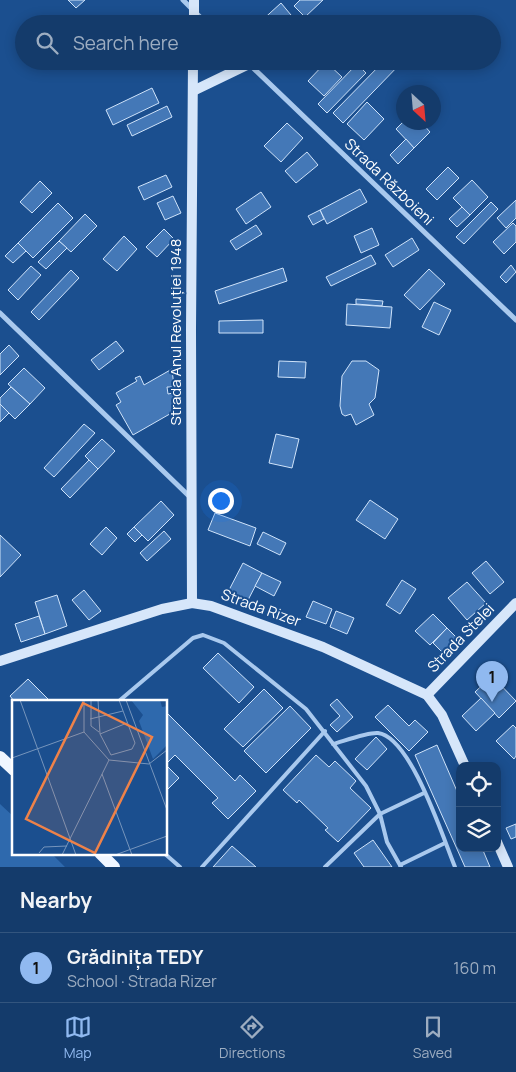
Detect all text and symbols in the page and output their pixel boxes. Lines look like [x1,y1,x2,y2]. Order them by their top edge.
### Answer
search box [15,15,501,70]
icon: search [33,29,61,57]
text: Search here [73,30,179,56]
north arrow [396,85,441,130]
street label: Strada Războieni [340,133,439,230]
street label: Strada Anul Revoluției 1948 [165,239,186,425]
your location [208,488,234,514]
street label: Strada Rizer [218,583,304,632]
street label: Strada Stelei [422,599,499,677]
pin: 1 [476,661,508,702]
inset map [12,700,168,854]
map controls [456,762,501,852]
button: locate [456,762,501,807]
button: layers [456,807,501,852]
text: Nearby [20,886,92,914]
text: Grădinița TEDY [67,944,203,970]
text: 1 [32,957,40,979]
text: 160 m [453,957,496,979]
text: School · Strada Rizer [67,970,217,992]
tab: Map [64,1013,92,1062]
tab: Directions [219,1013,285,1062]
tab: Saved [413,1013,452,1062]

